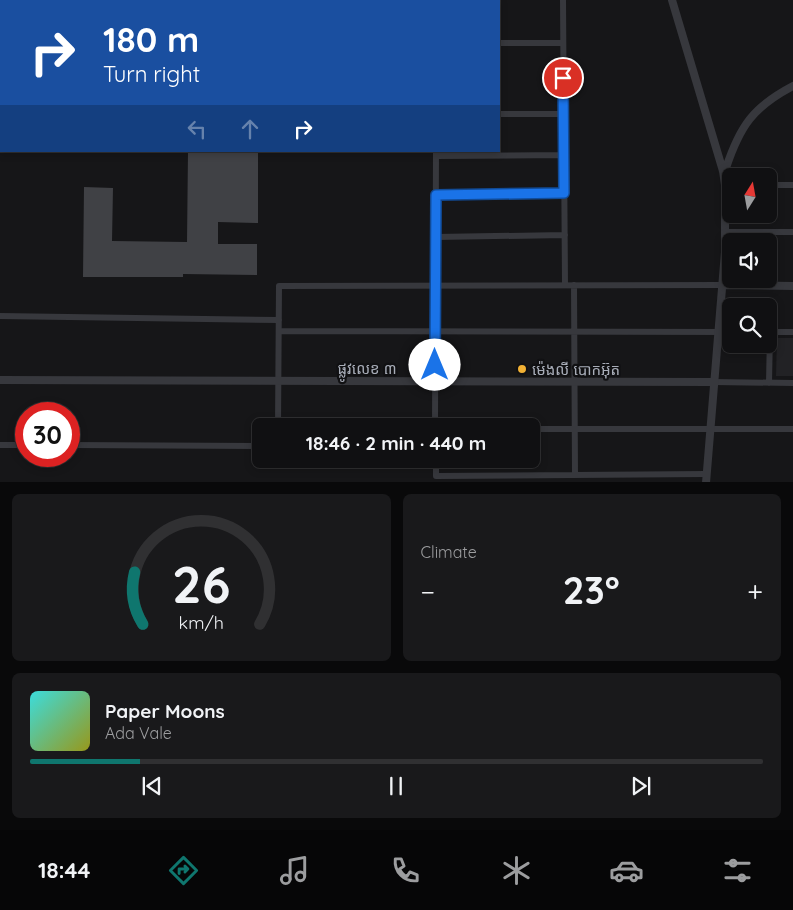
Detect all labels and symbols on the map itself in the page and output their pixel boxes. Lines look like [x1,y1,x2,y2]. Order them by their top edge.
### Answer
pin [542,57,584,99]
north arrow [722,168,778,222]
position arrow [408,338,460,390]
street label: ផ្លូវលេខ ៣ [337,359,397,382]
place label: ម៉េងលី បោកអ៊ុត [532,360,620,379]
marker: ម៉េងលី បោកអ៊ុត [516,363,528,375]
speed limit sign: 30 [15,402,80,467]

